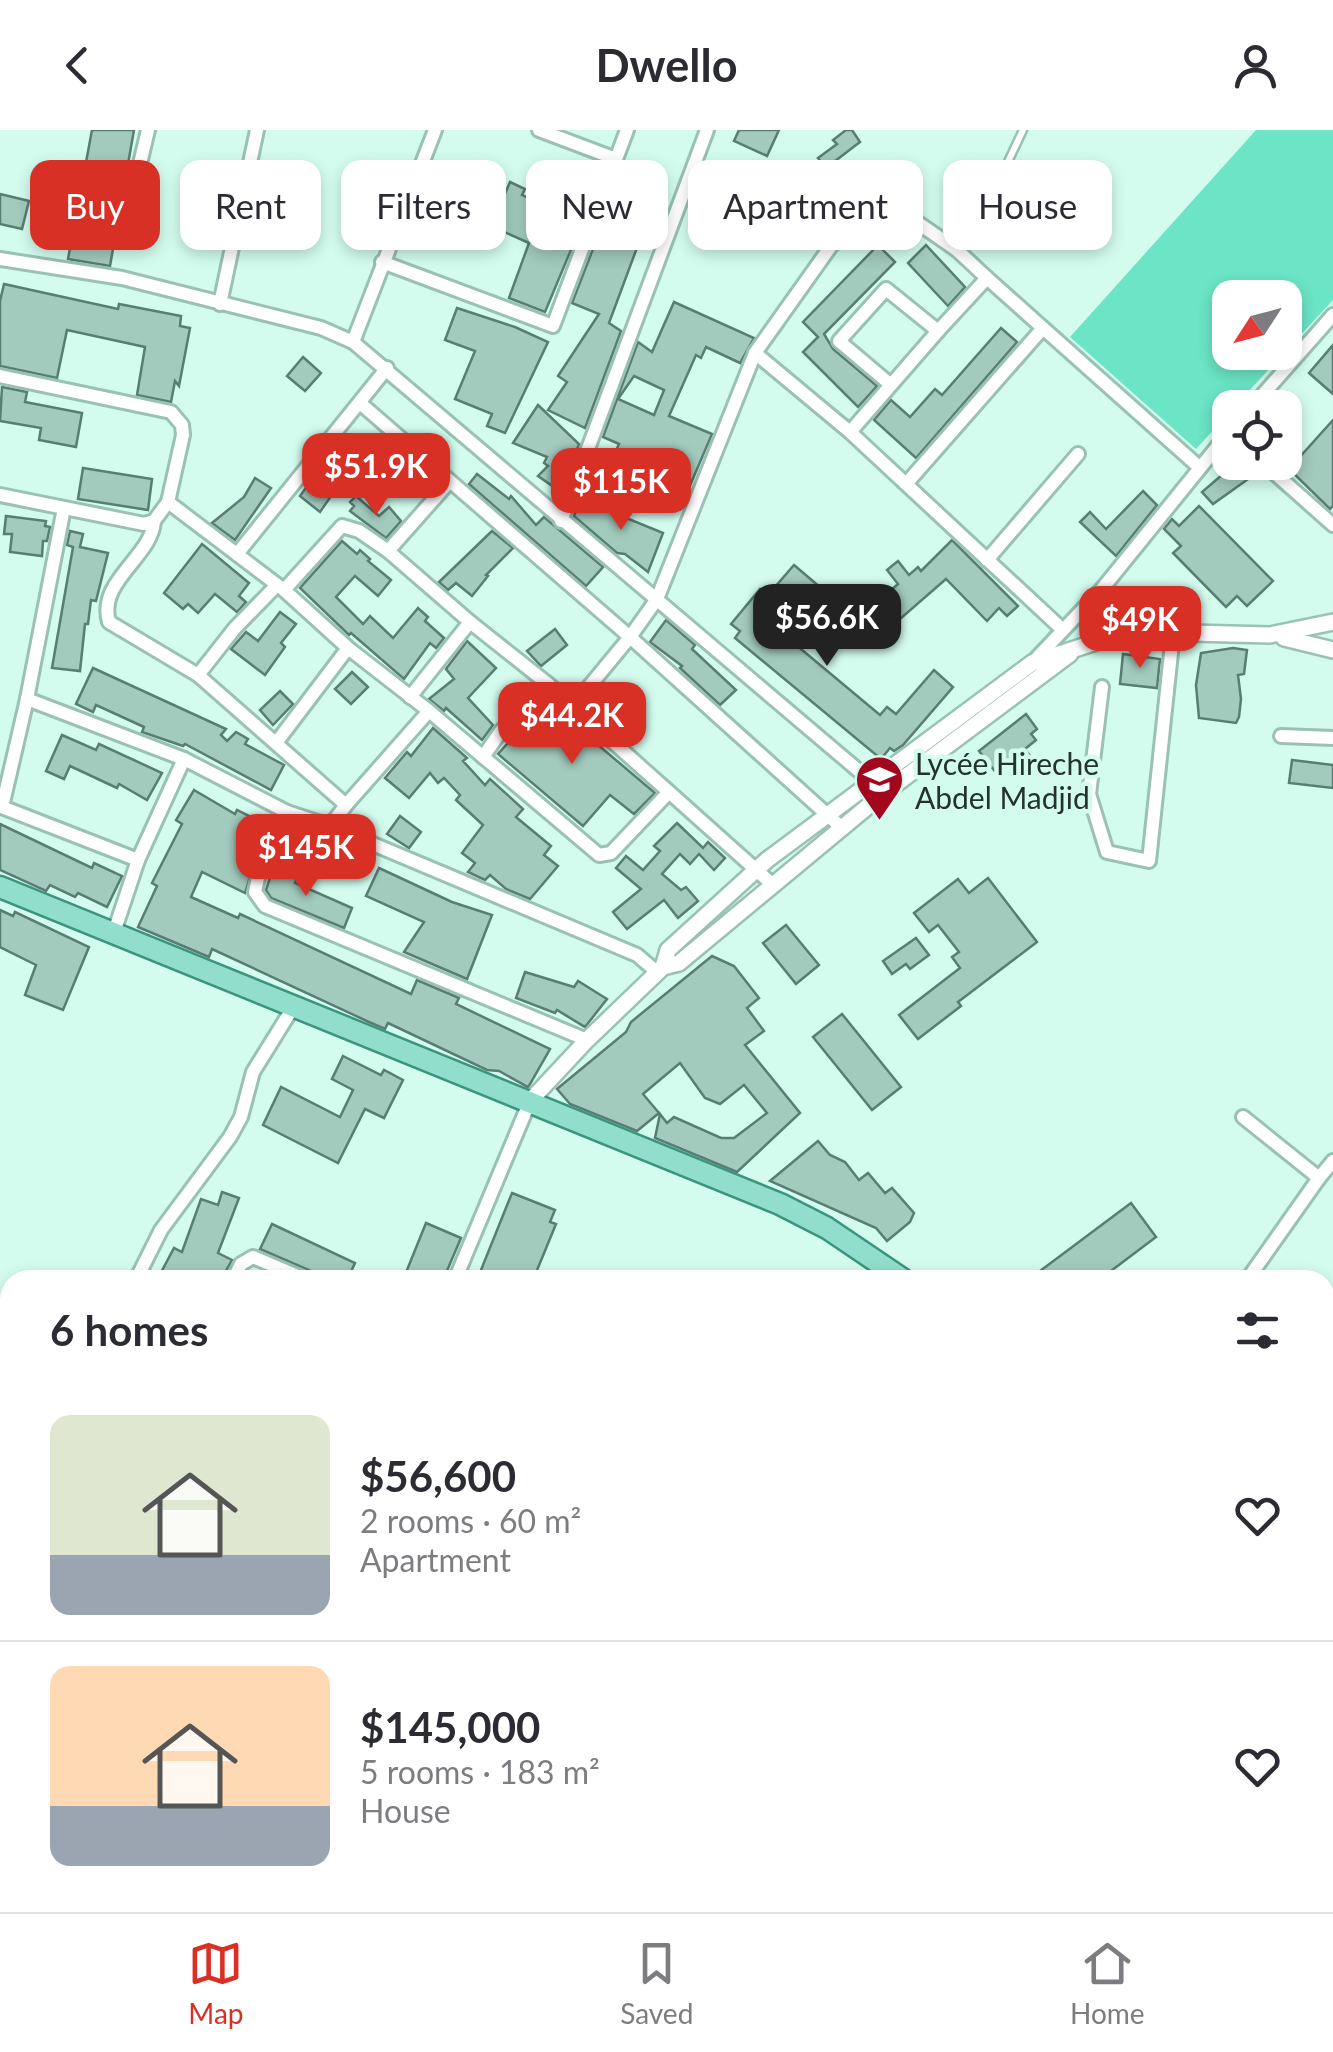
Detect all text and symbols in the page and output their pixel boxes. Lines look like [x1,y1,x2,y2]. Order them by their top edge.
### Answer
icon: back [50,38,105,93]
text: Dwello [595,38,738,92]
icon: person [1228,38,1283,93]
chip: Buy [30,160,160,250]
chip: Rent [180,160,321,250]
chip: Filters [341,160,506,250]
chip: New [526,160,668,250]
chip: Apartment [688,160,923,250]
chip: House [943,160,1112,250]
north arrow [1212,280,1302,370]
map controls [1212,280,1302,480]
button: locate [1212,390,1302,480]
pin: $51.9K [295,433,457,518]
text: $51.9K [324,446,428,485]
pin: $115K [551,448,691,533]
text: $115K [573,461,669,500]
pin: $56.6K [746,584,908,669]
pin: $49K [1081,586,1199,671]
text: $56.6K [775,597,879,636]
text: $49K [1101,599,1179,638]
pin: $44.2K [491,682,653,767]
text: $44.2K [520,695,624,734]
place label: Lycée Hireche Abdel Madjid [915,745,1099,815]
school or university icon: Lycée Hireche Abdel Madjid [854,754,906,822]
pin: $145K [236,814,376,899]
text: $145K [258,827,354,866]
icon: filters [1230,1303,1285,1358]
text: 6 homes [50,1305,208,1355]
text: $56,600 [360,1451,516,1501]
icon: home [130,1455,250,1575]
icon: heart [1230,1488,1285,1543]
text: 2 rooms · 60 m² [360,1501,581,1540]
text: Apartment [360,1540,511,1579]
text: $145,000 [360,1702,540,1752]
icon: home [130,1706,250,1826]
icon: heart [1230,1739,1285,1794]
text: 5 rooms · 183 m² [360,1752,600,1791]
text: House [360,1791,451,1830]
tab: Map [188,1936,244,2030]
tab: Saved [620,1936,693,2030]
tab: Home [1070,1936,1145,2030]

